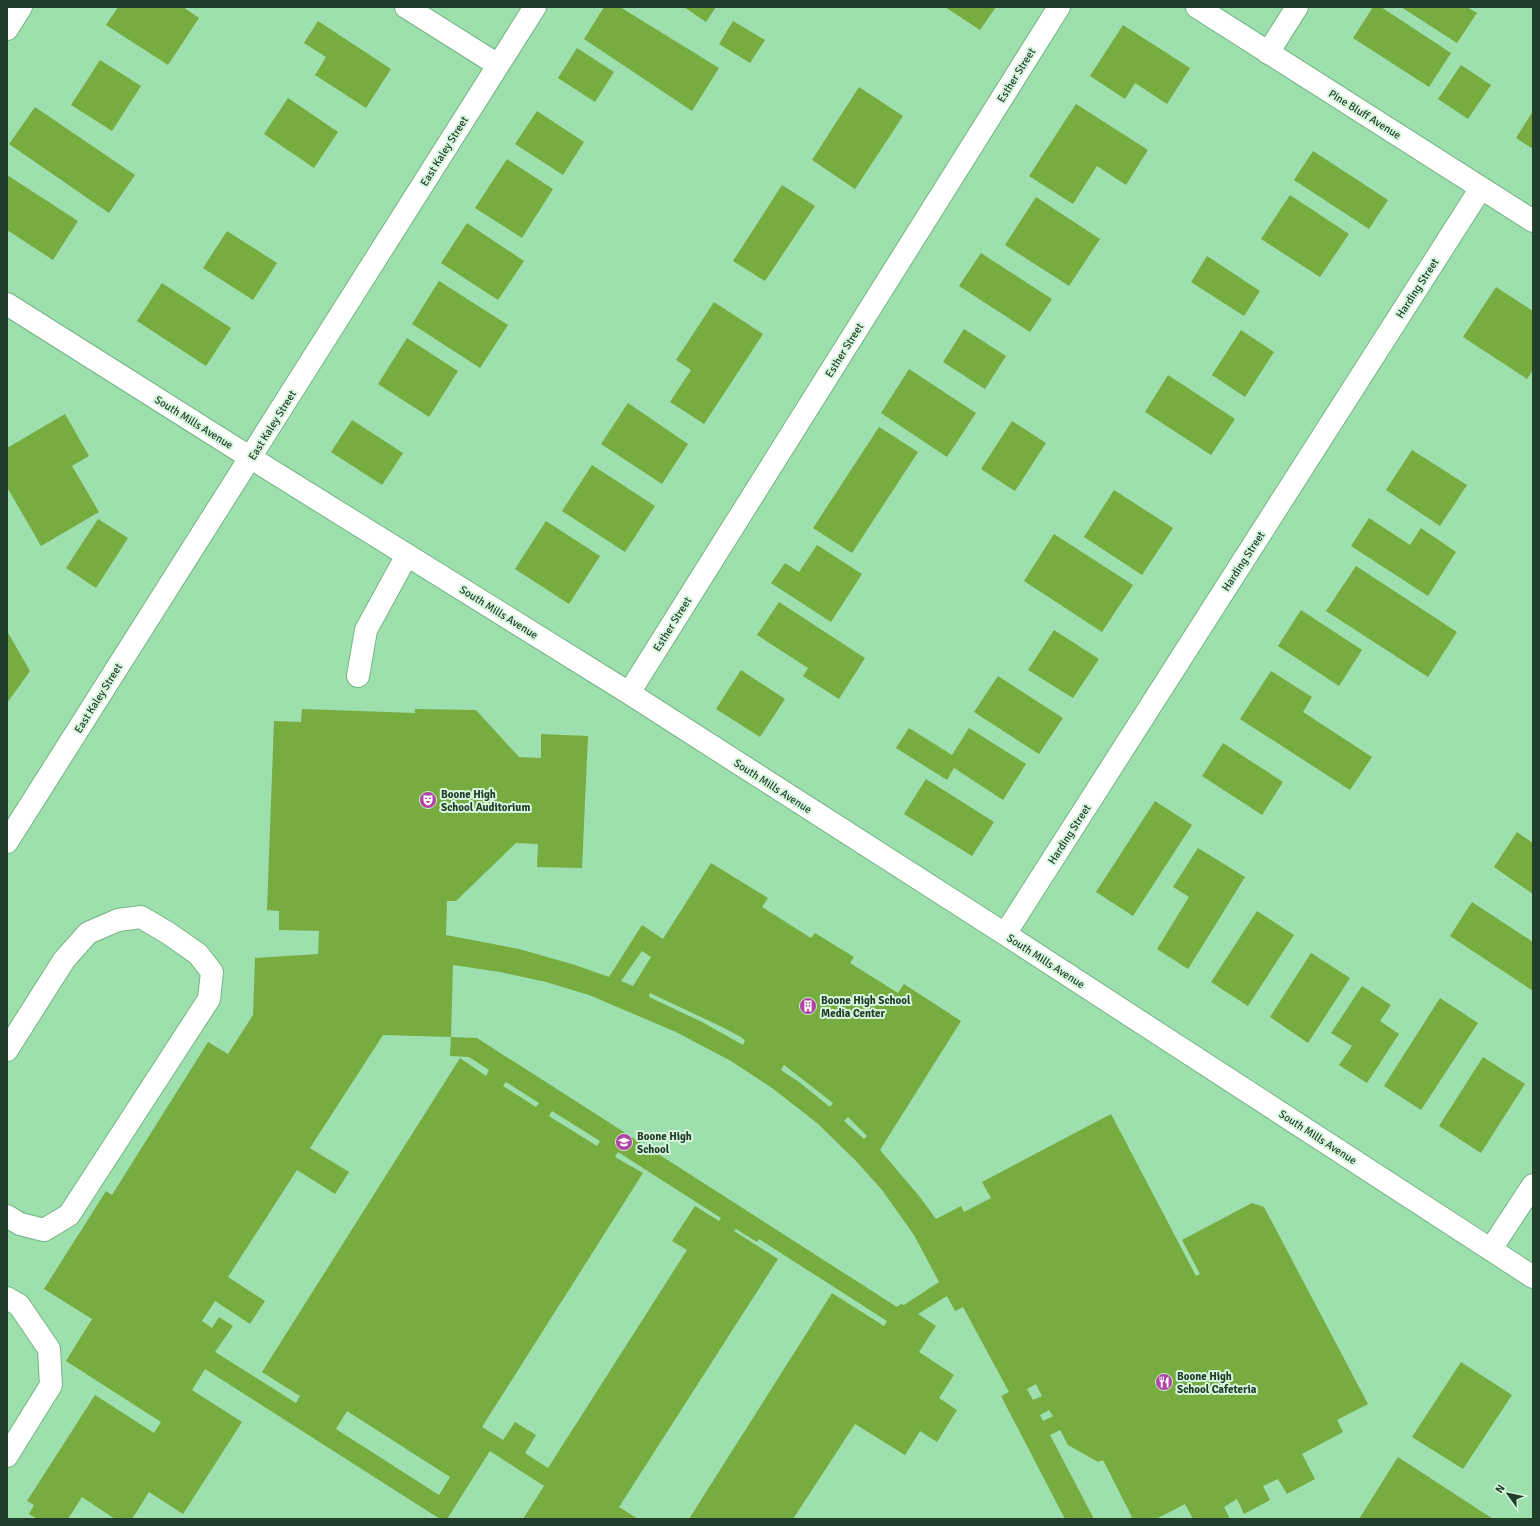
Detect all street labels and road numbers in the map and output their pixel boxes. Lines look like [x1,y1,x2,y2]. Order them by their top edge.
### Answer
street label: Esther Street [995,46,1038,105]
street label: Pine Bluff Avenue [1326,87,1403,142]
street label: East Kaley Street [418,114,471,188]
street label: Harding Street [1393,256,1442,321]
street label: Esther Street [823,321,866,380]
street label: East Kaley Street [246,388,299,462]
street label: South Mills Avenue [152,393,235,452]
street label: Harding Street [1219,529,1268,594]
street label: South Mills Avenue [457,583,540,642]
street label: Esther Street [651,595,694,654]
street label: East Kaley Street [72,661,125,735]
street label: South Mills Avenue [731,756,814,816]
street label: Harding Street [1045,802,1094,867]
street label: South Mills Avenue [1004,931,1087,991]
street label: South Mills Avenue [1276,1107,1359,1167]

